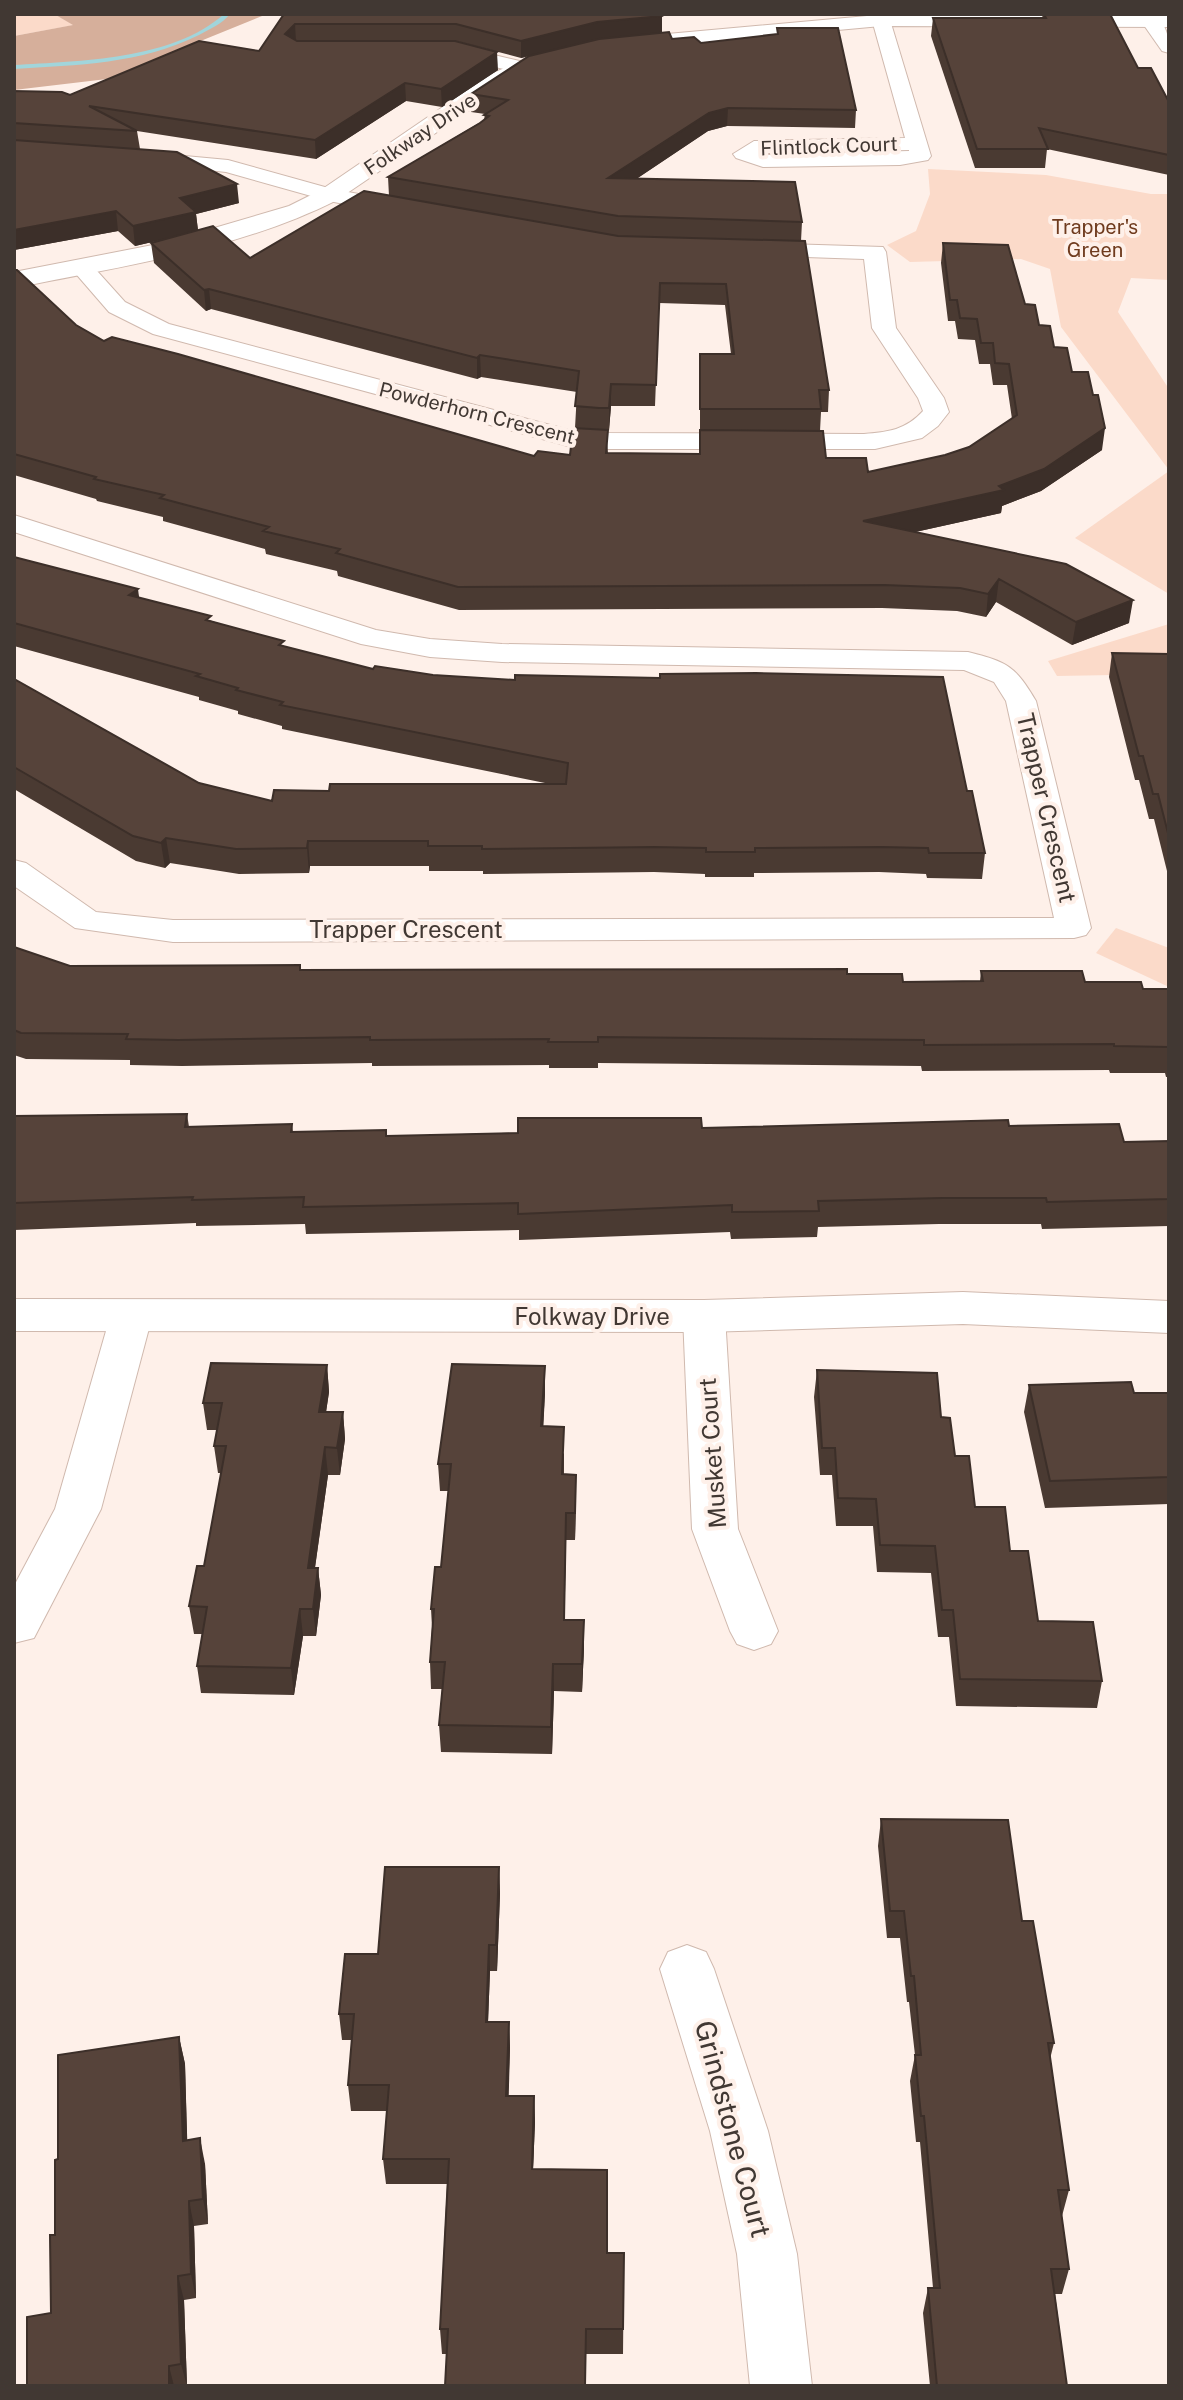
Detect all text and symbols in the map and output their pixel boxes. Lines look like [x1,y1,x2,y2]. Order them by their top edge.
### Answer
street label: Folkway Drive [359,88,481,180]
street label: Flintlock Court [760,132,898,160]
park label: Trapper's Green [1052,215,1138,262]
street label: Powderhorn Crescent [377,377,577,449]
street label: Trapper Crescent [1012,710,1082,905]
street label: Trapper Crescent [309,915,503,943]
street label: Folkway Drive [514,1302,670,1330]
street label: Musket Court [693,1377,731,1529]
street label: Grindstone Court [689,2017,778,2241]

